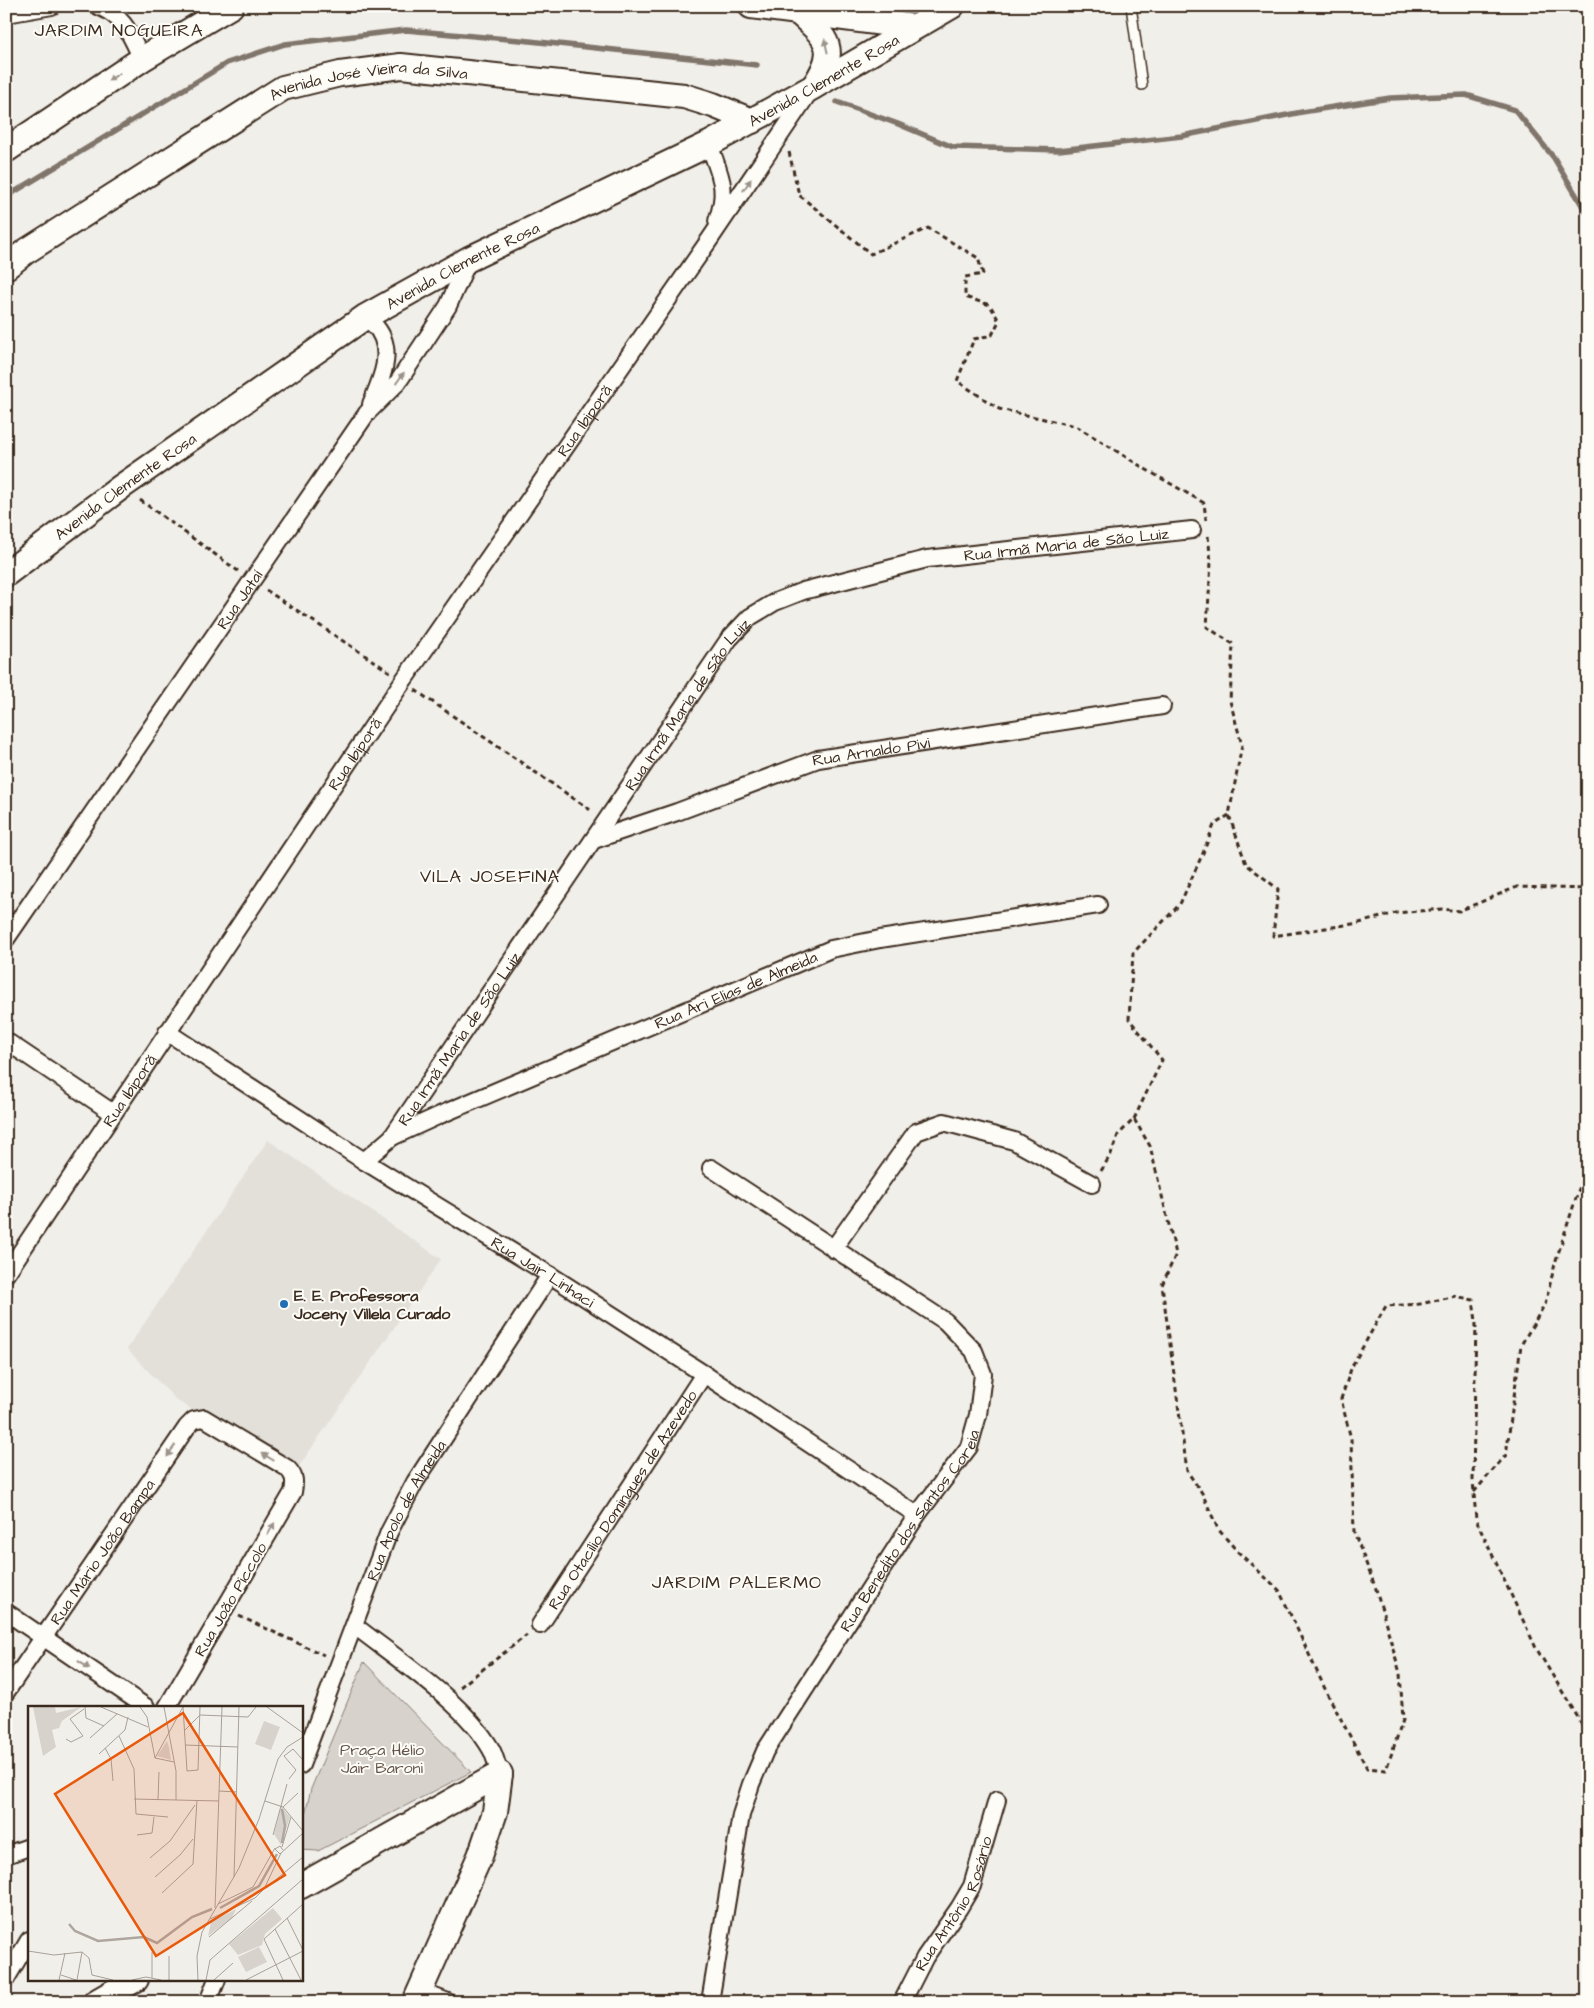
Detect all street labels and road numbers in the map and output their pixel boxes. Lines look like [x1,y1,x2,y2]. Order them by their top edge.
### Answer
street label: Avenida Clemente Rosa [745,29,903,132]
street label: Avenida José Vieira da Silva [265,56,469,106]
street label: Avenida Clemente Rosa [382,217,543,315]
street label: Rua Ibiporã [552,381,618,461]
street label: Avenida Clemente Rosa [50,428,201,546]
street label: Rua Irmã Maria de São Luiz [963,523,1170,567]
street label: Rua Jataí [212,565,269,634]
street label: Rua Irmã Maria de São Luiz [620,613,756,795]
street label: Rua Ibiporã [323,714,387,795]
street label: Rua Arnaldo Pivi [811,732,932,772]
street label: Rua Ari Elias de Almeida [651,946,821,1035]
street label: Rua Irmã Maria de São Luiz [393,947,527,1130]
street label: Rua Ibiporã [98,1050,162,1131]
street label: Rua Jair Linhaci [487,1232,599,1313]
street label: Rua Otacílio Domingues de Azevedo [543,1386,703,1614]
street label: Rua Benedito dos Santos Coreia [835,1427,985,1636]
street label: Rua Apolo de Almeida [362,1436,452,1584]
street label: Rua Mário João Bampa [45,1475,160,1629]
street label: Rua João Piccolo [189,1538,273,1661]
street label: Rua Antônio Rosário [910,1834,998,1975]

